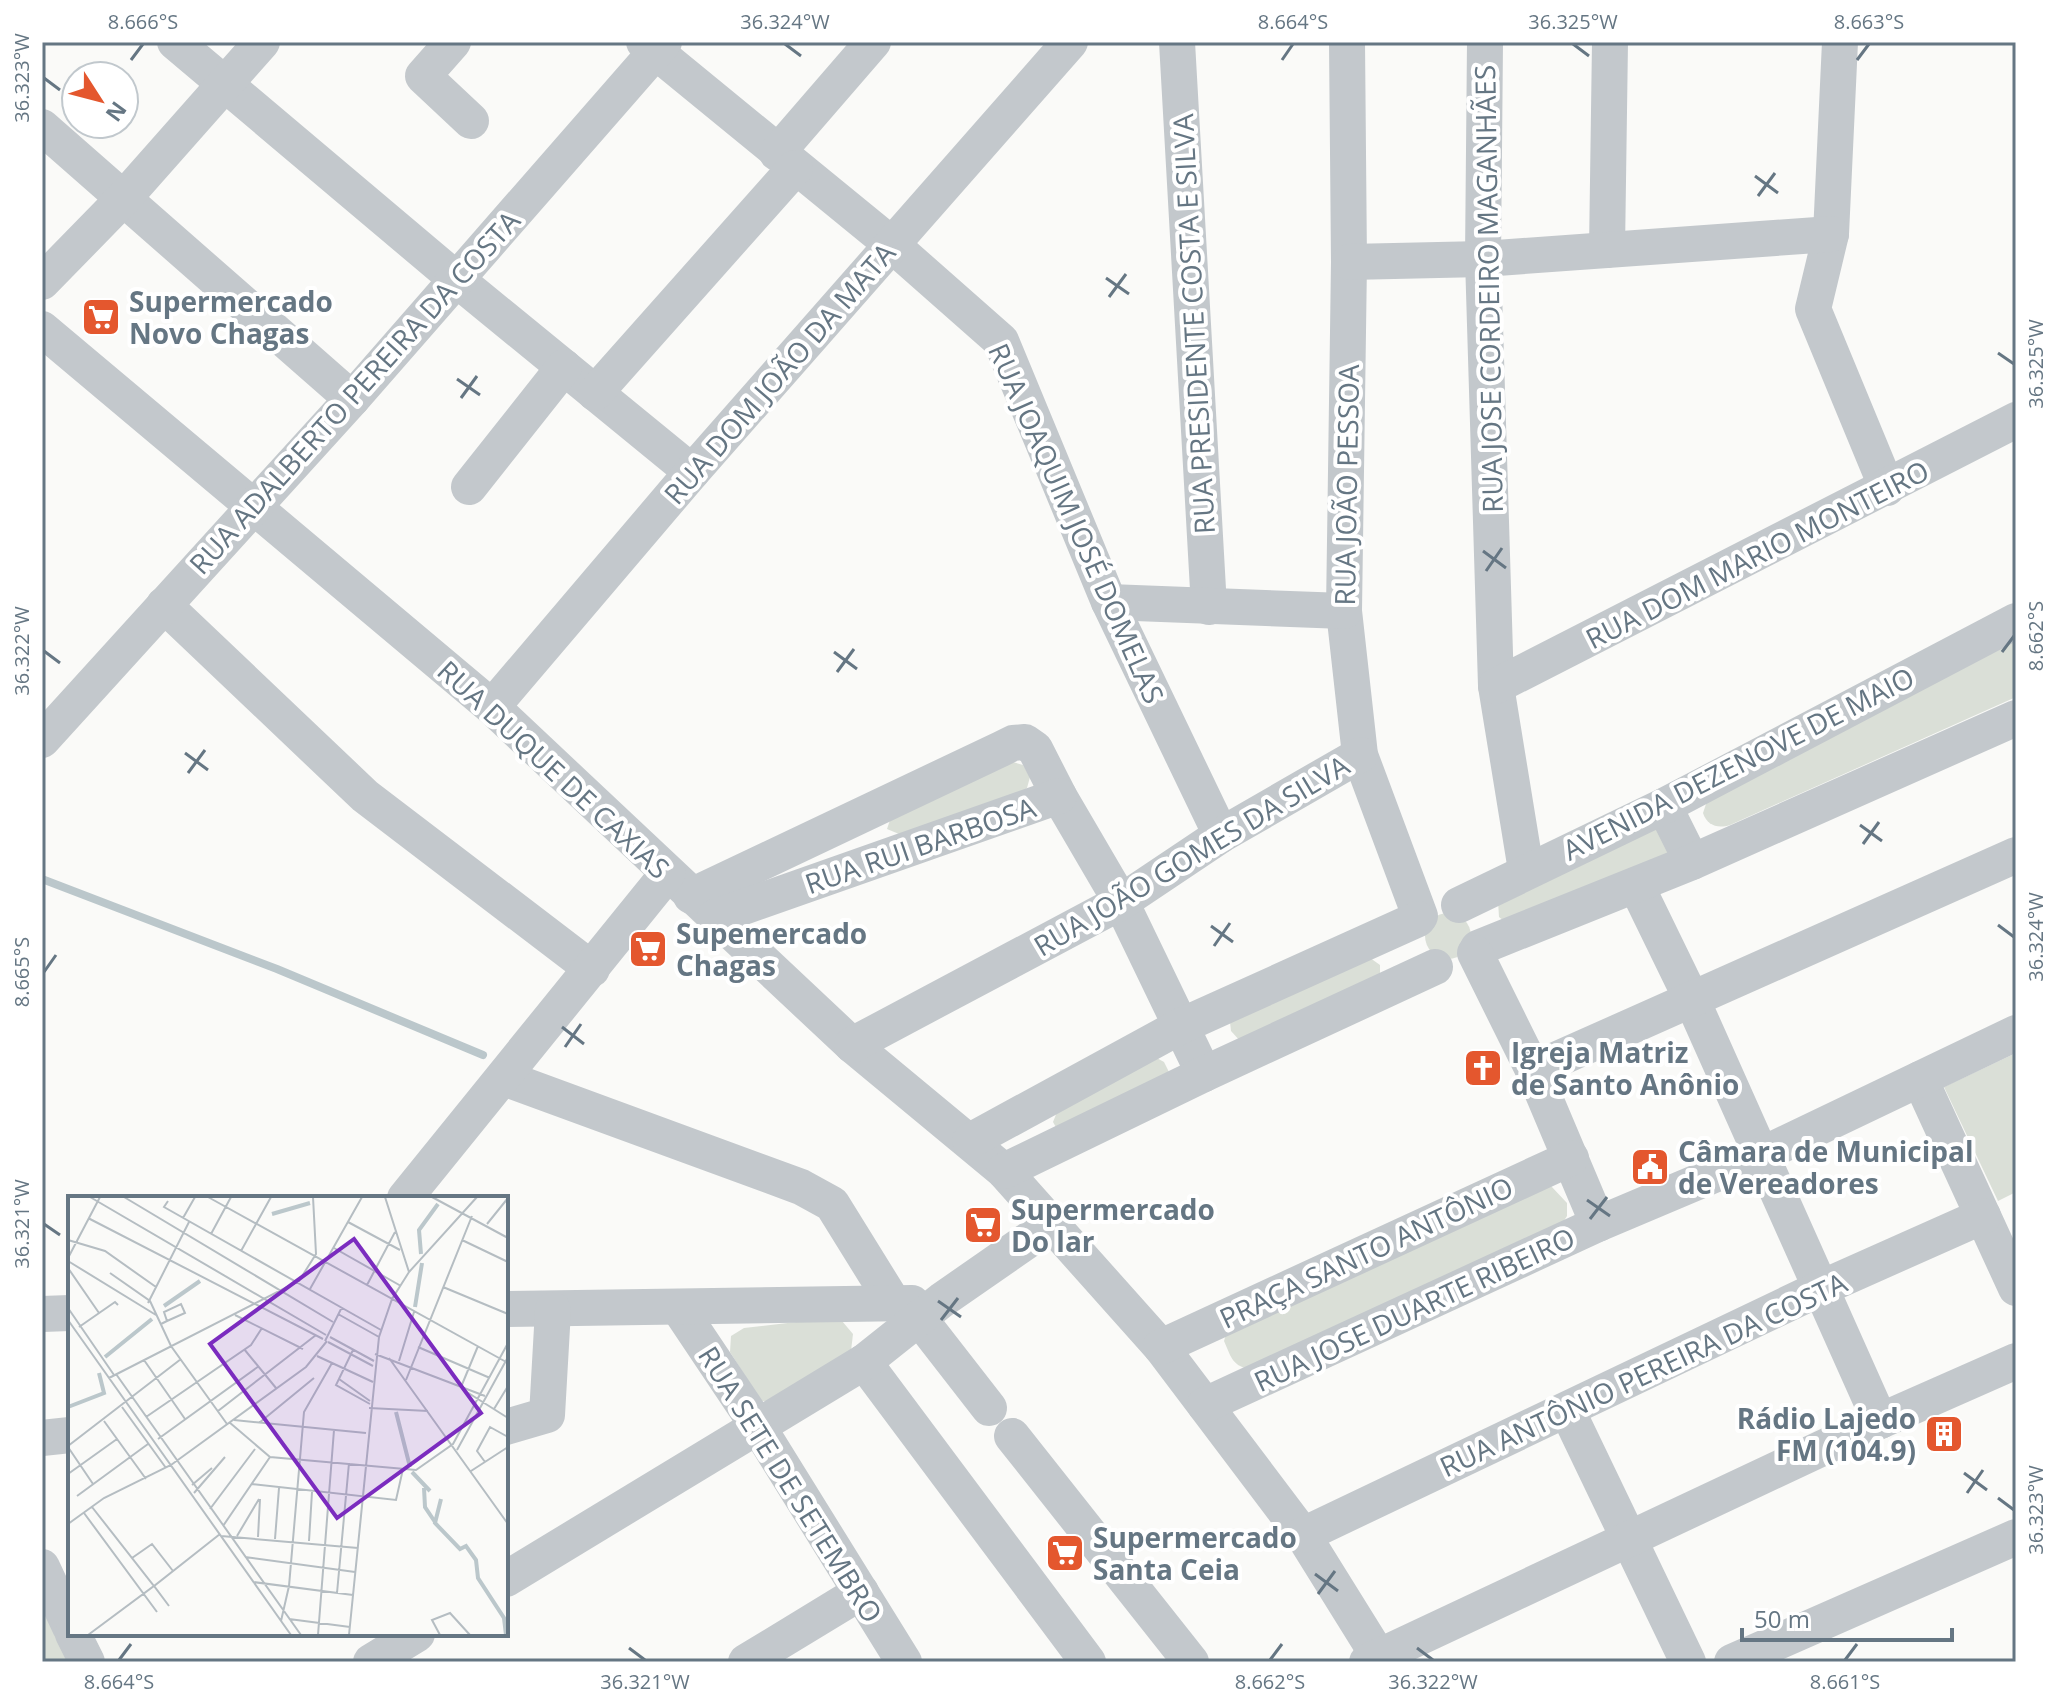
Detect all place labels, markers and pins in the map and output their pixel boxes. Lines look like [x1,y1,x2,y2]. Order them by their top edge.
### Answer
place label: Supermercado Novo Chagas [129,282,333,352]
supermarket icon: Supermercado Novo Chagas [80,296,122,338]
place label: Supemercado Chagas [676,914,867,984]
supermarket icon: Supemercado Chagas [627,928,669,970]
place label: Igreja Matriz de Santo Anônio [1511,1033,1739,1103]
church icon: Igreja Matriz de Santo Anônio [1462,1047,1504,1089]
place label: Câmara de Municipal de Vereadores [1678,1132,1973,1202]
public building icon: Câmara de Municipal de Vereadores [1629,1146,1671,1188]
place label: Supermercado Do lar [1011,1190,1215,1260]
supermarket icon: Supermercado Do lar [962,1204,1004,1246]
place label: Rádio Lajedo FM (104.9) [1737,1399,1916,1469]
building icon: Rádio Lajedo FM (104.9) [1923,1413,1965,1455]
place label: Supermercado Santa Ceia [1093,1518,1297,1588]
supermarket icon: Supermercado Santa Ceia [1044,1532,1086,1574]

